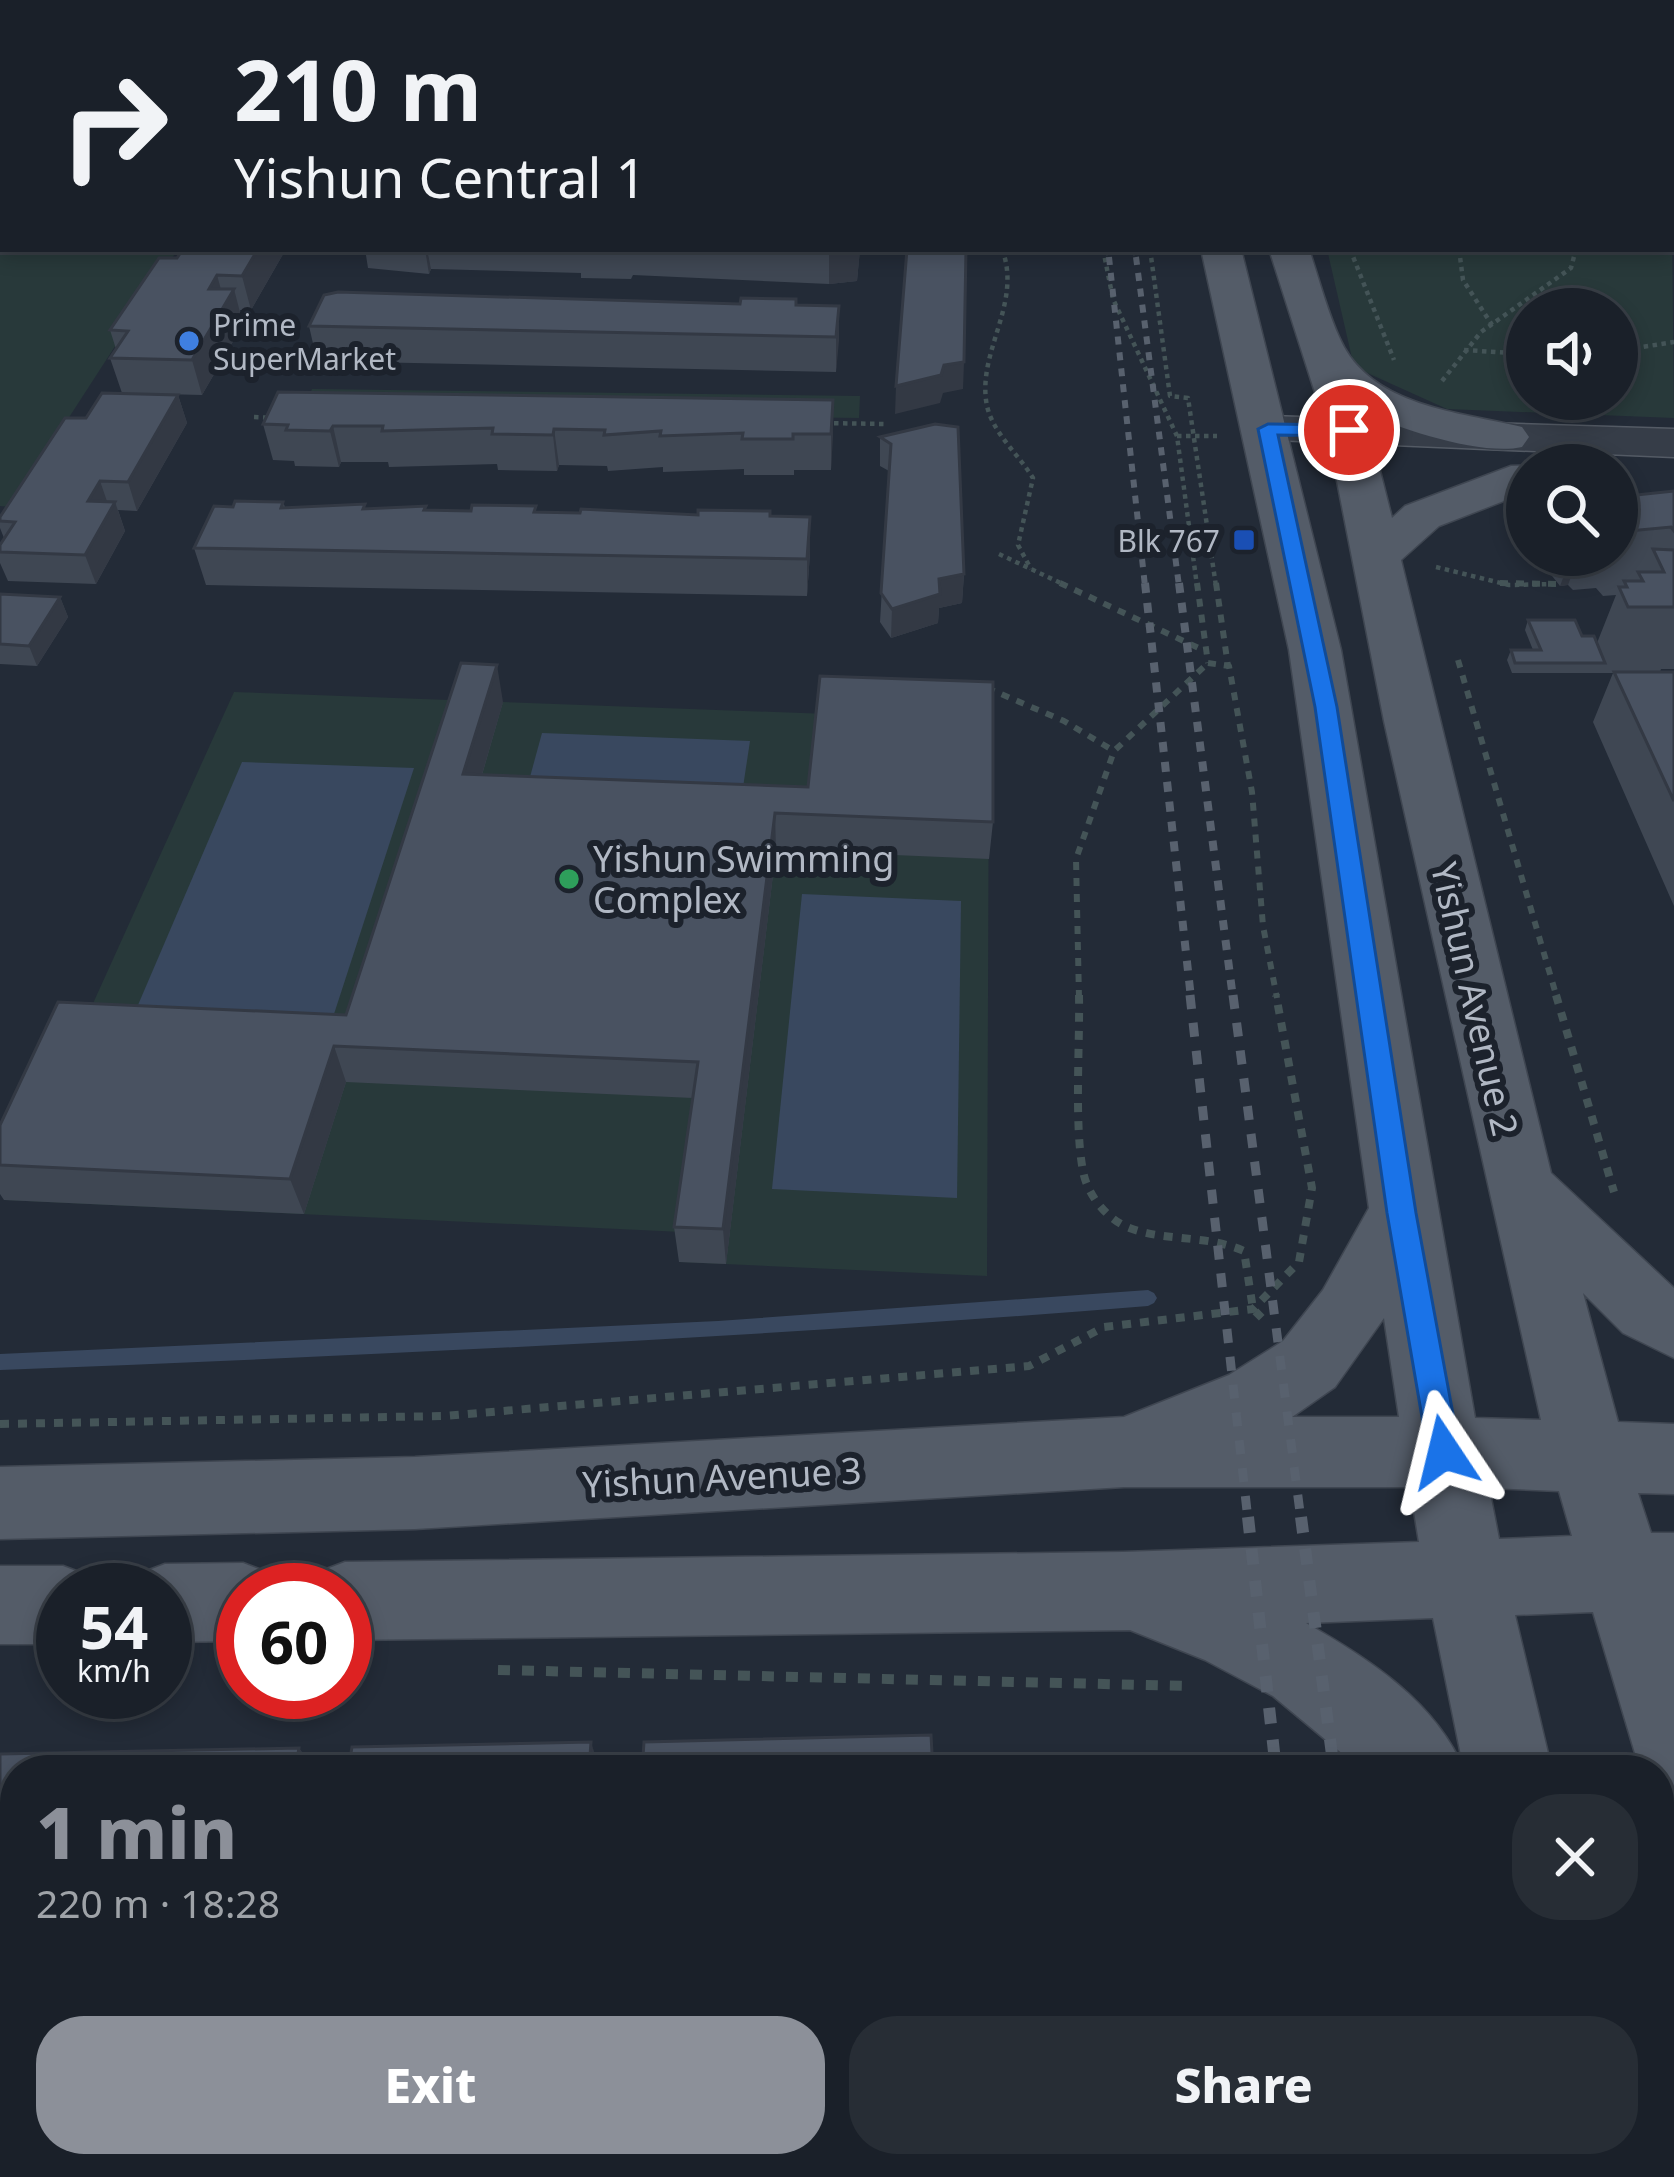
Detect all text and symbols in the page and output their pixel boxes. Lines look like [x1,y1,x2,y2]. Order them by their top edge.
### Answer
text: 210 m [234,31,482,146]
icon: right [36,48,192,204]
text: Yishun Central 1 [234,140,646,214]
map controls [1506,288,1638,576]
button: sound [1506,288,1638,420]
place label: Prime SuperMarket [213,304,396,379]
marker: Prime SuperMarket [176,328,202,354]
pin [1298,379,1400,481]
icon: arrive [1316,397,1382,463]
button: search [1506,444,1638,576]
place label: Blk 767 [1117,520,1220,561]
marker: Blk 767 [1231,527,1257,553]
place label: Yishun Swimming Complex [593,834,894,924]
street label: Yishun Avenue 2 [1420,857,1530,1141]
marker: Yishun Swimming Complex [556,866,582,892]
position arrow [1381,1389,1507,1515]
street label: Yishun Avenue 3 [581,1445,863,1509]
speed limit sign: 60 [216,1563,372,1719]
text: 54 [80,1585,148,1667]
text: km/h [77,1650,151,1691]
text: 1 min [36,1782,237,1880]
button: close [1512,1794,1638,1920]
text: 220 m · 18:28 [36,1876,280,1929]
button: Exit [36,2016,825,2154]
button: Share [849,2016,1638,2154]

